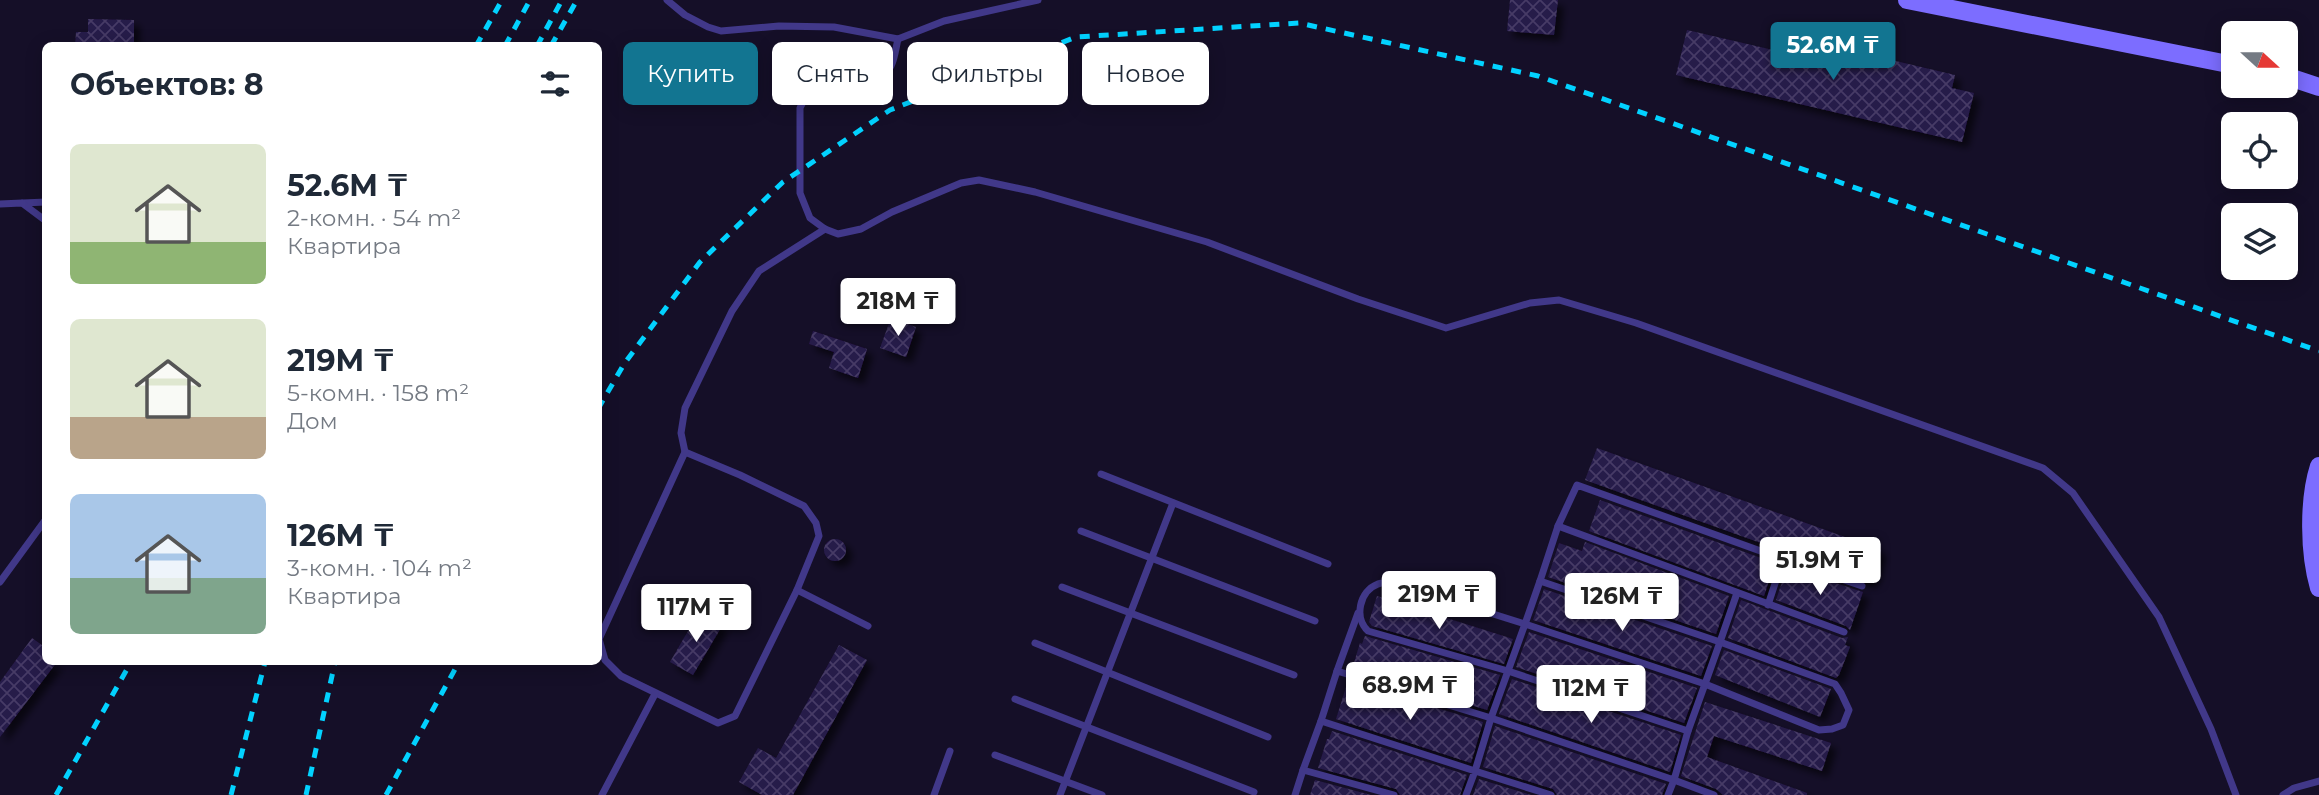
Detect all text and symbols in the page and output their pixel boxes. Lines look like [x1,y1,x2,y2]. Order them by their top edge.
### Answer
north arrow [2221,21,2298,98]
map controls [2221,21,2298,280]
pin: 52.6M ₸ [1768,22,1898,82]
text: 52.6M ₸ [1787,31,1880,59]
chip: Купить [623,42,758,105]
chip: Снять [772,42,893,105]
chip: Фильтры [907,42,1068,105]
chip: Новое [1082,42,1209,105]
icon: filters [536,65,574,103]
text: Объектов: 8 [70,66,264,103]
button: locate [2221,112,2298,189]
text: 52.6M ₸ [287,167,408,204]
icon: home [126,172,210,256]
button: layers [2221,203,2298,280]
text: 2-комн. · 54 m² [287,204,461,232]
text: Квартира [287,232,401,260]
pin: 218M ₸ [841,278,955,338]
text: 218M ₸ [856,287,940,315]
text: 219M ₸ [287,342,395,379]
icon: home [126,347,210,431]
text: 5-комн. · 158 m² [287,379,469,407]
text: Дом [287,407,338,435]
text: 126M ₸ [287,517,395,554]
icon: home [126,522,210,606]
pin: 51.9M ₸ [1755,538,1885,597]
text: 51.9M ₸ [1776,546,1864,574]
text: 3-комн. · 104 m² [287,554,472,582]
pin: 219M ₸ [1382,572,1496,631]
pin: 126M ₸ [1565,574,1679,633]
text: 219M ₸ [1398,580,1480,608]
text: Квартира [287,582,401,610]
text: 126M ₸ [1581,582,1663,610]
pin: 117M ₸ [639,584,753,644]
text: 117M ₸ [657,593,735,621]
pin: 68.9M ₸ [1345,662,1475,722]
pin: 112M ₸ [1534,666,1648,725]
text: 68.9M ₸ [1362,671,1458,699]
text: 112M ₸ [1553,674,1629,702]

